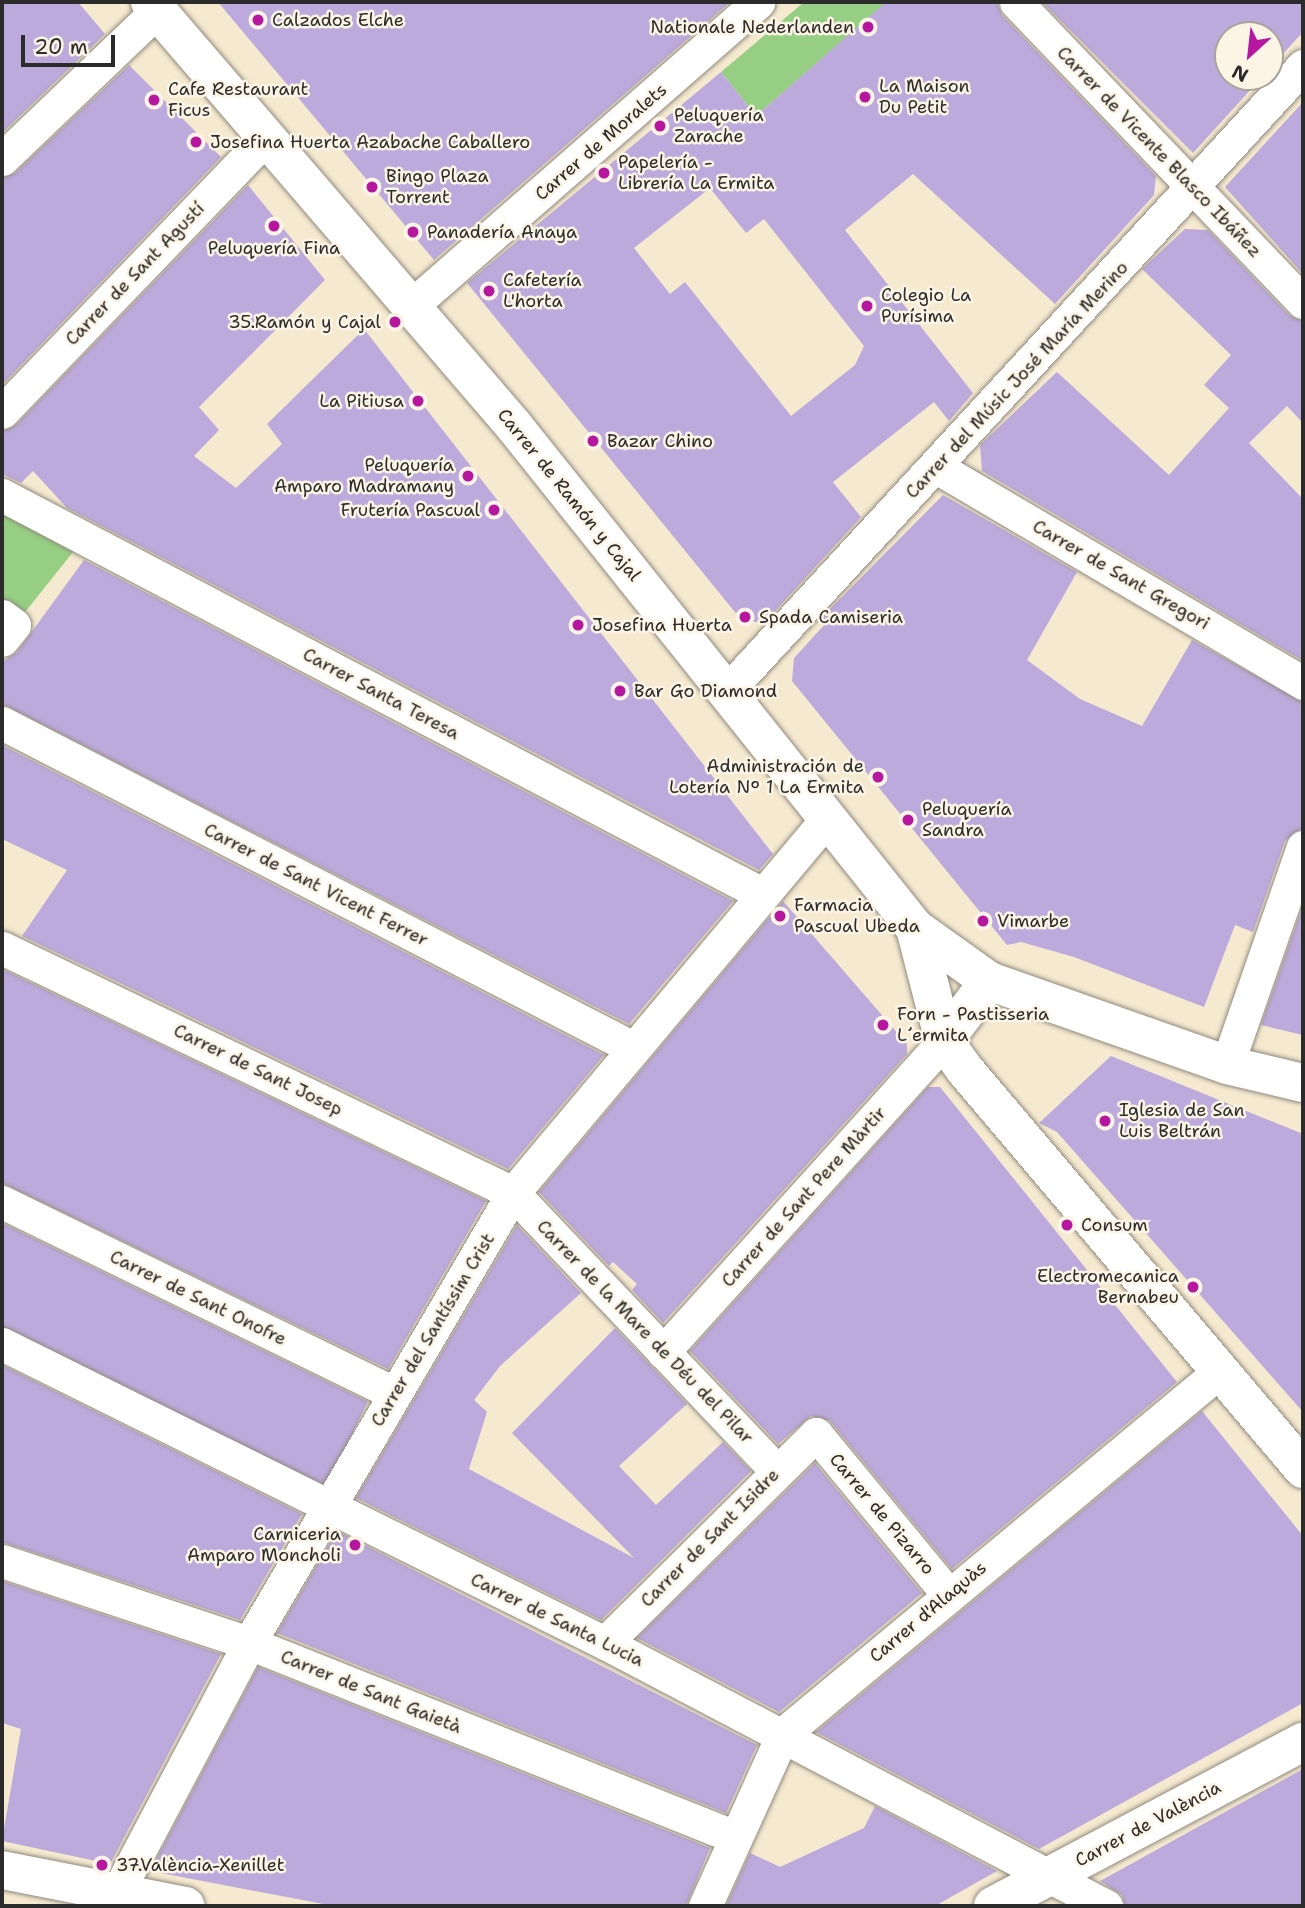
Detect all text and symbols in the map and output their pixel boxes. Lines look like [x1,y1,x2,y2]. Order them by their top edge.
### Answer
place label: Calzados Elche [272,9,404,31]
marker: Calzados Elche [250,12,266,28]
place label: Nationale Nederlanden [650,16,854,38]
marker: Nationale Nederlanden [860,19,876,35]
scale bar [24,21,119,65]
north arrow [1214,21,1284,91]
text: 20 m [34,33,88,61]
street label: Carrer de Vicente Blasco Ibáñez [1052,42,1266,262]
text: N [1228,59,1253,88]
place label: La Maison Du Petit [879,76,970,119]
place label: Cafe Restaurant Ficus [168,79,308,122]
street label: Carrer de Moralets [531,79,671,205]
marker: La Maison Du Petit [857,89,873,105]
marker: Cafe Restaurant Ficus [146,92,162,108]
place label: Peluquería Zarache [674,105,764,148]
marker: Peluquería Zarache [652,118,668,134]
place label: Josefina Huerta Azabache Caballero [210,131,530,153]
marker: Josefina Huerta Azabache Caballero [188,134,204,150]
place label: Papelería - Librería La Ermita [618,152,774,194]
marker: Papelería - Librería La Ermita [596,165,612,181]
place label: Bingo Plaza Torrent [386,166,489,208]
marker: Bingo Plaza Torrent [364,179,380,195]
street label: Carrer de Sant Agustí [61,198,209,350]
marker: Peluquería Fina [266,218,282,234]
place label: Panadería Anaya [427,221,577,243]
marker: Panadería Anaya [405,224,421,240]
place label: Peluquería Fina [208,237,340,259]
street label: Carrer del Músic José María Merino [901,257,1133,503]
place label: Cafetería L'horta [503,270,582,312]
marker: Cafetería L'horta [481,283,497,299]
place label: Colegio La Purísima [881,285,971,328]
marker: Colegio La Purísima [859,298,875,314]
place label: 35.Ramón y Cajal [228,311,381,333]
marker: 35.Ramón y Cajal [387,314,403,330]
place label: La Pitiusa [319,390,404,412]
marker: La Pitiusa [410,393,426,409]
street label: Carrer de Ramón y Cajal [493,404,645,586]
place label: Bazar Chino [607,430,713,452]
marker: Bazar Chino [585,433,601,449]
place label: Peluquería Amparo Madramany [274,455,454,498]
marker: Peluquería Amparo Madramany [460,468,476,484]
place label: Frutería Pascual [341,499,480,521]
marker: Frutería Pascual [486,502,502,518]
street label: Carrer de Sant Gregori [1029,515,1213,635]
place label: Spada Camiseria [759,606,903,628]
marker: Spada Camiseria [737,609,753,625]
place label: Josefina Huerta [592,614,732,636]
marker: Josefina Huerta [570,617,586,633]
street label: Carrer Santa Teresa [299,644,463,744]
place label: Bar Go Diamond [634,680,777,702]
marker: Bar Go Diamond [612,683,628,699]
place label: Administración de Lotería Nº 1 La Ermita [669,756,864,798]
marker: Administración de Lotería Nº 1 La Ermita [870,769,886,785]
place label: Peluquería Sandra [922,799,1012,842]
marker: Peluquería Sandra [900,812,916,828]
street label: Carrer de Sant Vicent Ferrer [200,819,432,951]
place label: Farmacia Pascual Ubeda [794,895,920,937]
marker: Farmacia Pascual Ubeda [772,908,788,924]
place label: Vimarbe [997,910,1069,932]
marker: Vimarbe [975,913,991,929]
place label: Forn - Pastisseria L´ermita [897,1004,1049,1046]
marker: Forn - Pastisseria L´ermita [875,1017,891,1033]
street label: Carrer de Sant Josep [170,1020,346,1120]
place label: Iglesia de San Luis Beltrán [1119,1100,1245,1142]
street label: Carrer de Sant Pere Màrtir [717,1102,891,1292]
marker: Iglesia de San Luis Beltrán [1097,1113,1113,1129]
place label: Consum [1081,1214,1148,1236]
street label: Carrer de la Mare de Déu del Pilar [532,1216,758,1448]
marker: Consum [1059,1217,1075,1233]
street label: Carrer del Santíssim Crist [367,1229,499,1431]
street label: Carrer de Sant Onofre [106,1246,290,1350]
place label: Electromecanica Bernabeu [1037,1266,1179,1308]
marker: Electromecanica Bernabeu [1185,1279,1201,1295]
street label: Carrer de Pizarro [825,1449,939,1579]
street label: Carrer de Sant Isidre [636,1464,784,1612]
place label: Carniceria Amparo Moncholi [187,1524,341,1566]
marker: Carniceria Amparo Moncholi [347,1537,363,1553]
street label: Carrer d'Alaquàs [865,1557,991,1667]
street label: Carrer de Santa Lucia [467,1569,647,1671]
street label: Carrer de Sant Gaietà [277,1646,465,1738]
street label: Carrer de València [1071,1776,1225,1872]
place label: 37.València-Xenillet [116,1854,285,1876]
marker: 37.València-Xenillet [94,1857,110,1873]

